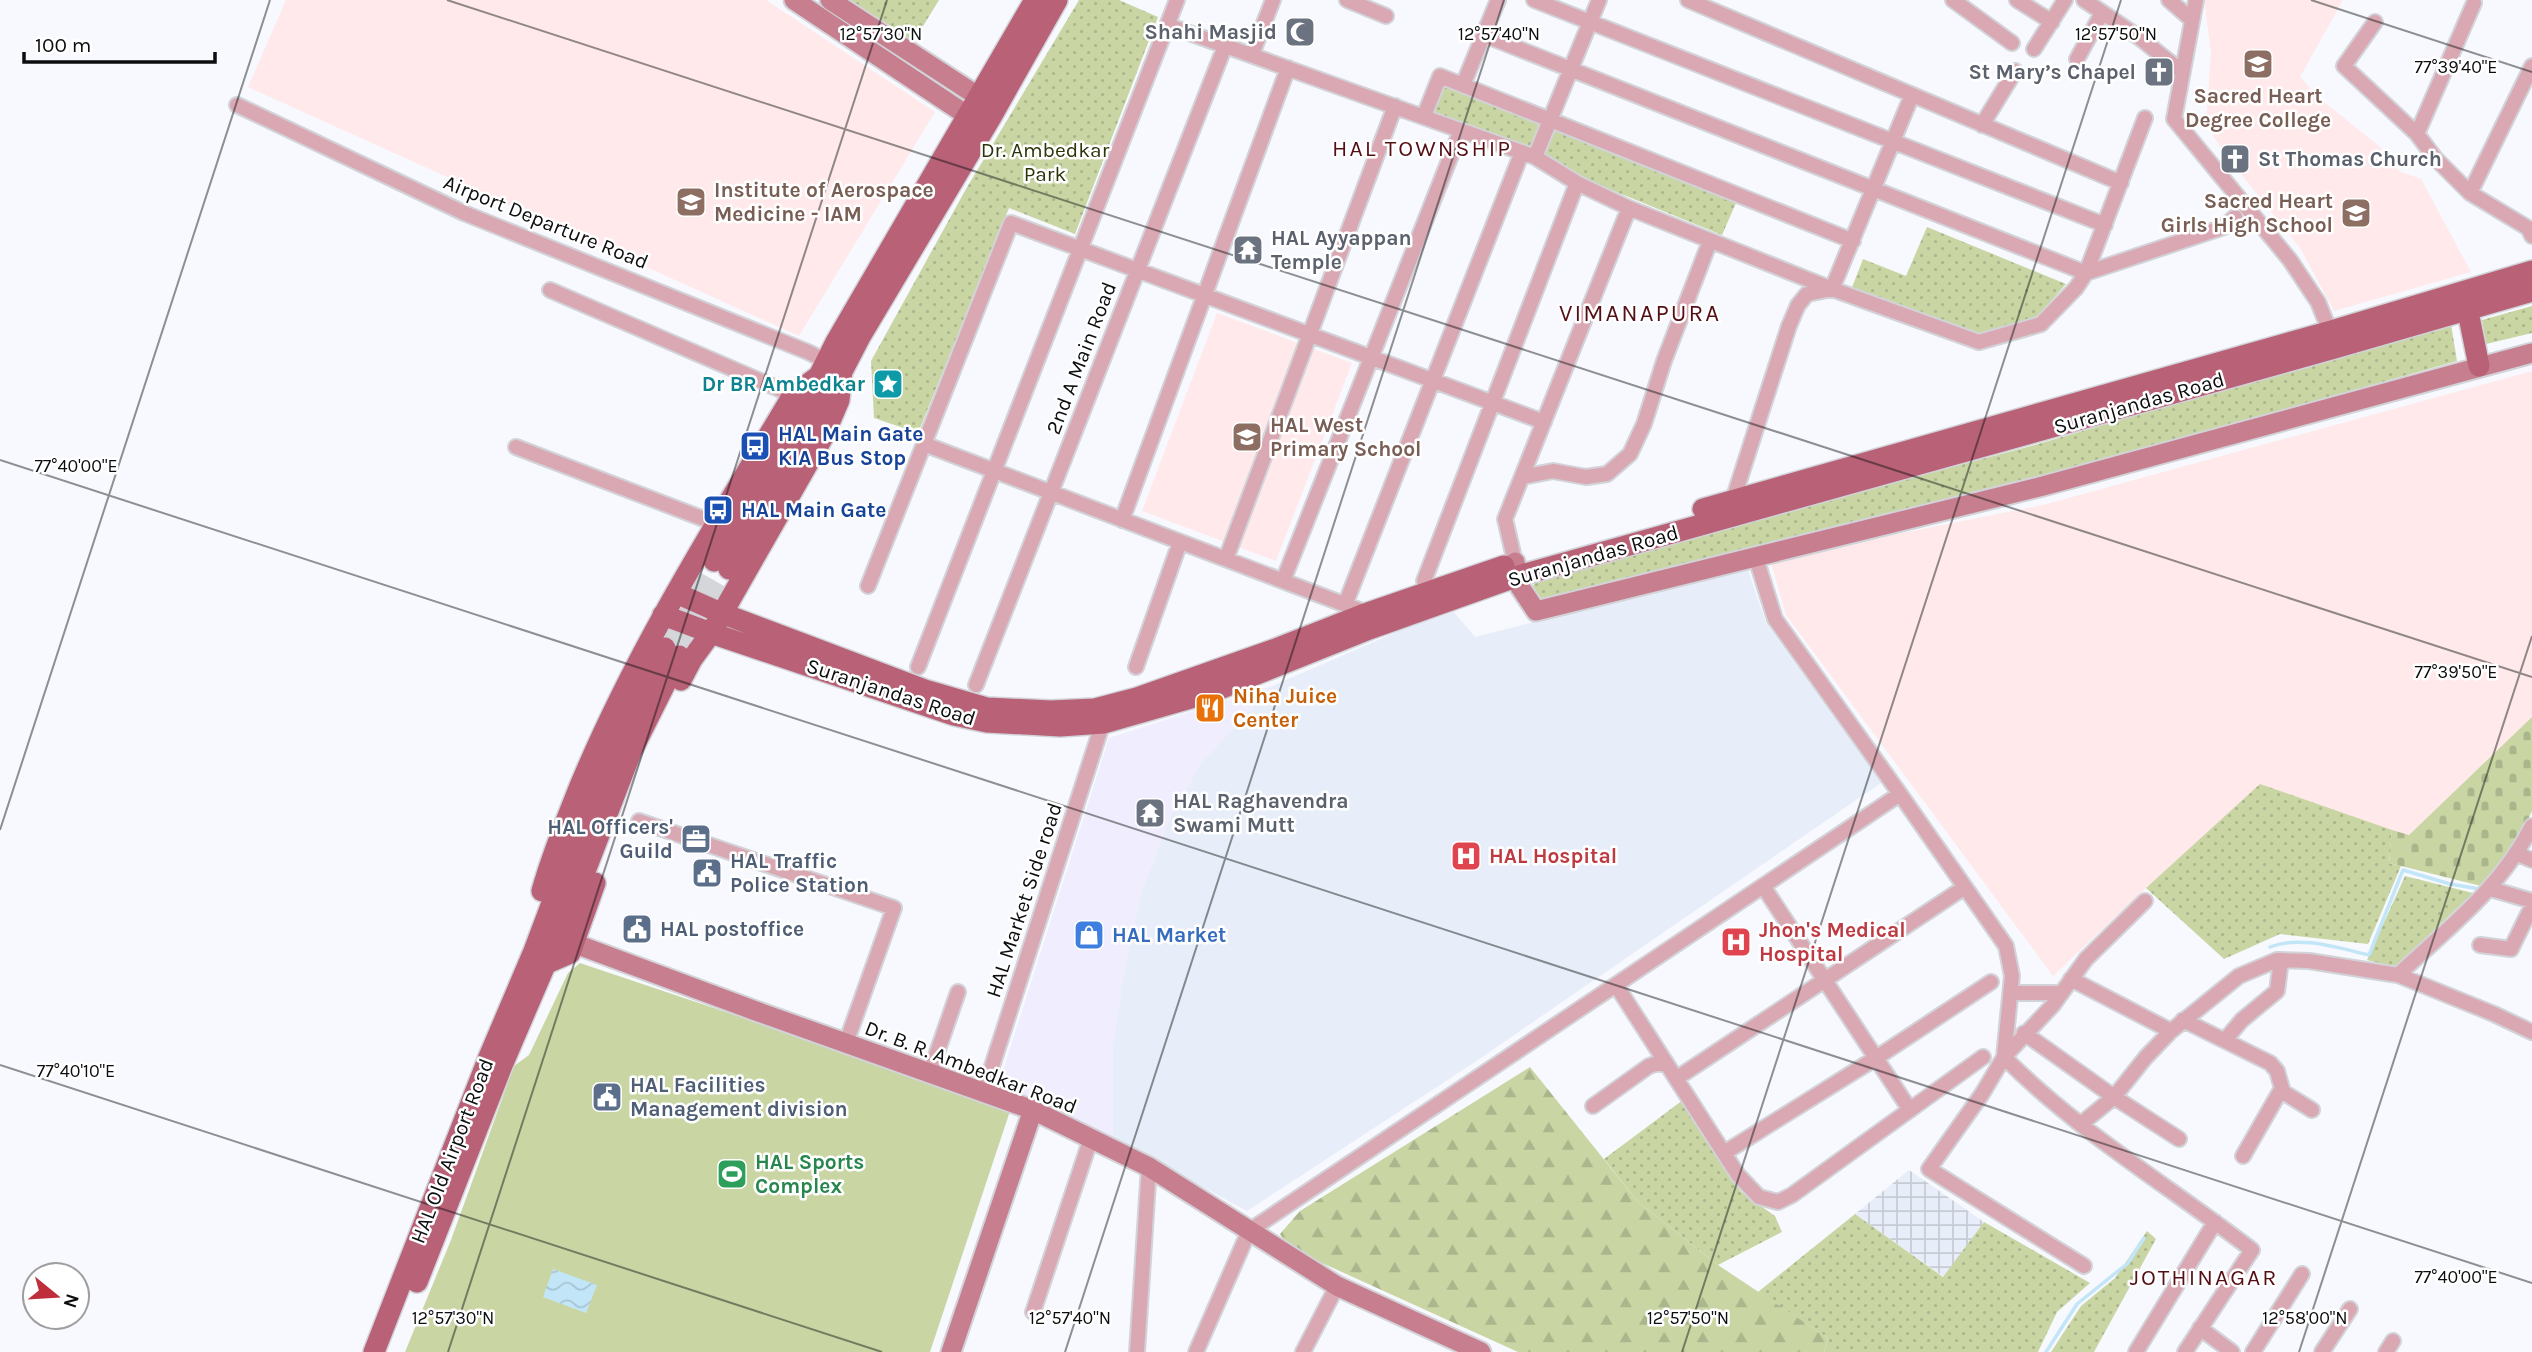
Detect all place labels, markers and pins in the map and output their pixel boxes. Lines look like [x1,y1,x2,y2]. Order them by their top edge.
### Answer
mosque icon: Shahi Masjid [1283,15,1317,49]
place label: Shahi Masjid [1144,20,1277,44]
school or university icon: Sacred Heart Degree College [2241,47,2275,81]
church icon: St Mary’s Chapel [2142,55,2176,89]
place label: St Mary’s Chapel [1968,60,2136,84]
place label: Sacred Heart Degree College [2185,84,2331,132]
church icon: St Thomas Church [2218,142,2252,176]
place label: St Thomas Church [2258,147,2442,171]
place label: Institute of Aerospace Medicine - IAM [714,178,934,226]
school or university icon: Institute of Aerospace Medicine - IAM [674,185,708,219]
place label: Sacred Heart Girls High School [2161,189,2333,237]
school or university icon: Sacred Heart Girls High School [2339,196,2373,230]
place label: HAL Ayyappan Temple [1271,226,1412,274]
temple icon: HAL Ayyappan Temple [1231,233,1265,267]
place icon: Dr BR Ambedkar [871,367,905,401]
place label: Dr BR Ambedkar [702,372,866,396]
place label: HAL West Primary School [1270,413,1421,461]
school or university icon: HAL West Primary School [1230,420,1264,454]
place label: HAL Main Gate KIA Bus Stop [778,422,924,470]
bus stop icon: HAL Main Gate KIA Bus Stop [738,429,772,463]
bus stop icon: HAL Main Gate [701,493,735,527]
place label: HAL Main Gate [741,498,887,522]
place label: Niha Juice Center [1233,684,1337,732]
restaurant icon: Niha Juice Center [1193,691,1227,725]
place label: HAL Raghavendra Swami Mutt [1173,789,1349,837]
temple icon: HAL Raghavendra Swami Mutt [1133,796,1167,830]
place label: HAL Officers' Guild [547,815,673,863]
office icon: HAL Officers' Guild [679,822,713,856]
hospital icon: HAL Hospital [1449,839,1483,873]
place label: HAL Hospital [1489,844,1617,868]
place label: HAL Traffic Police Station [730,849,869,897]
public building icon: HAL Traffic Police Station [690,856,724,890]
public building icon: HAL postoffice [620,912,654,946]
place label: HAL postoffice [660,917,804,941]
shop icon: HAL Market [1072,918,1106,952]
place label: Jhon's Medical Hospital [1759,918,1906,966]
place label: HAL Market [1112,923,1226,947]
hospital icon: Jhon's Medical Hospital [1719,925,1753,959]
place label: HAL Facilities Management division [630,1073,848,1121]
public building icon: HAL Facilities Management division [590,1080,624,1114]
place label: HAL Sports Complex [755,1150,864,1198]
sports icon: HAL Sports Complex [715,1157,749,1191]

